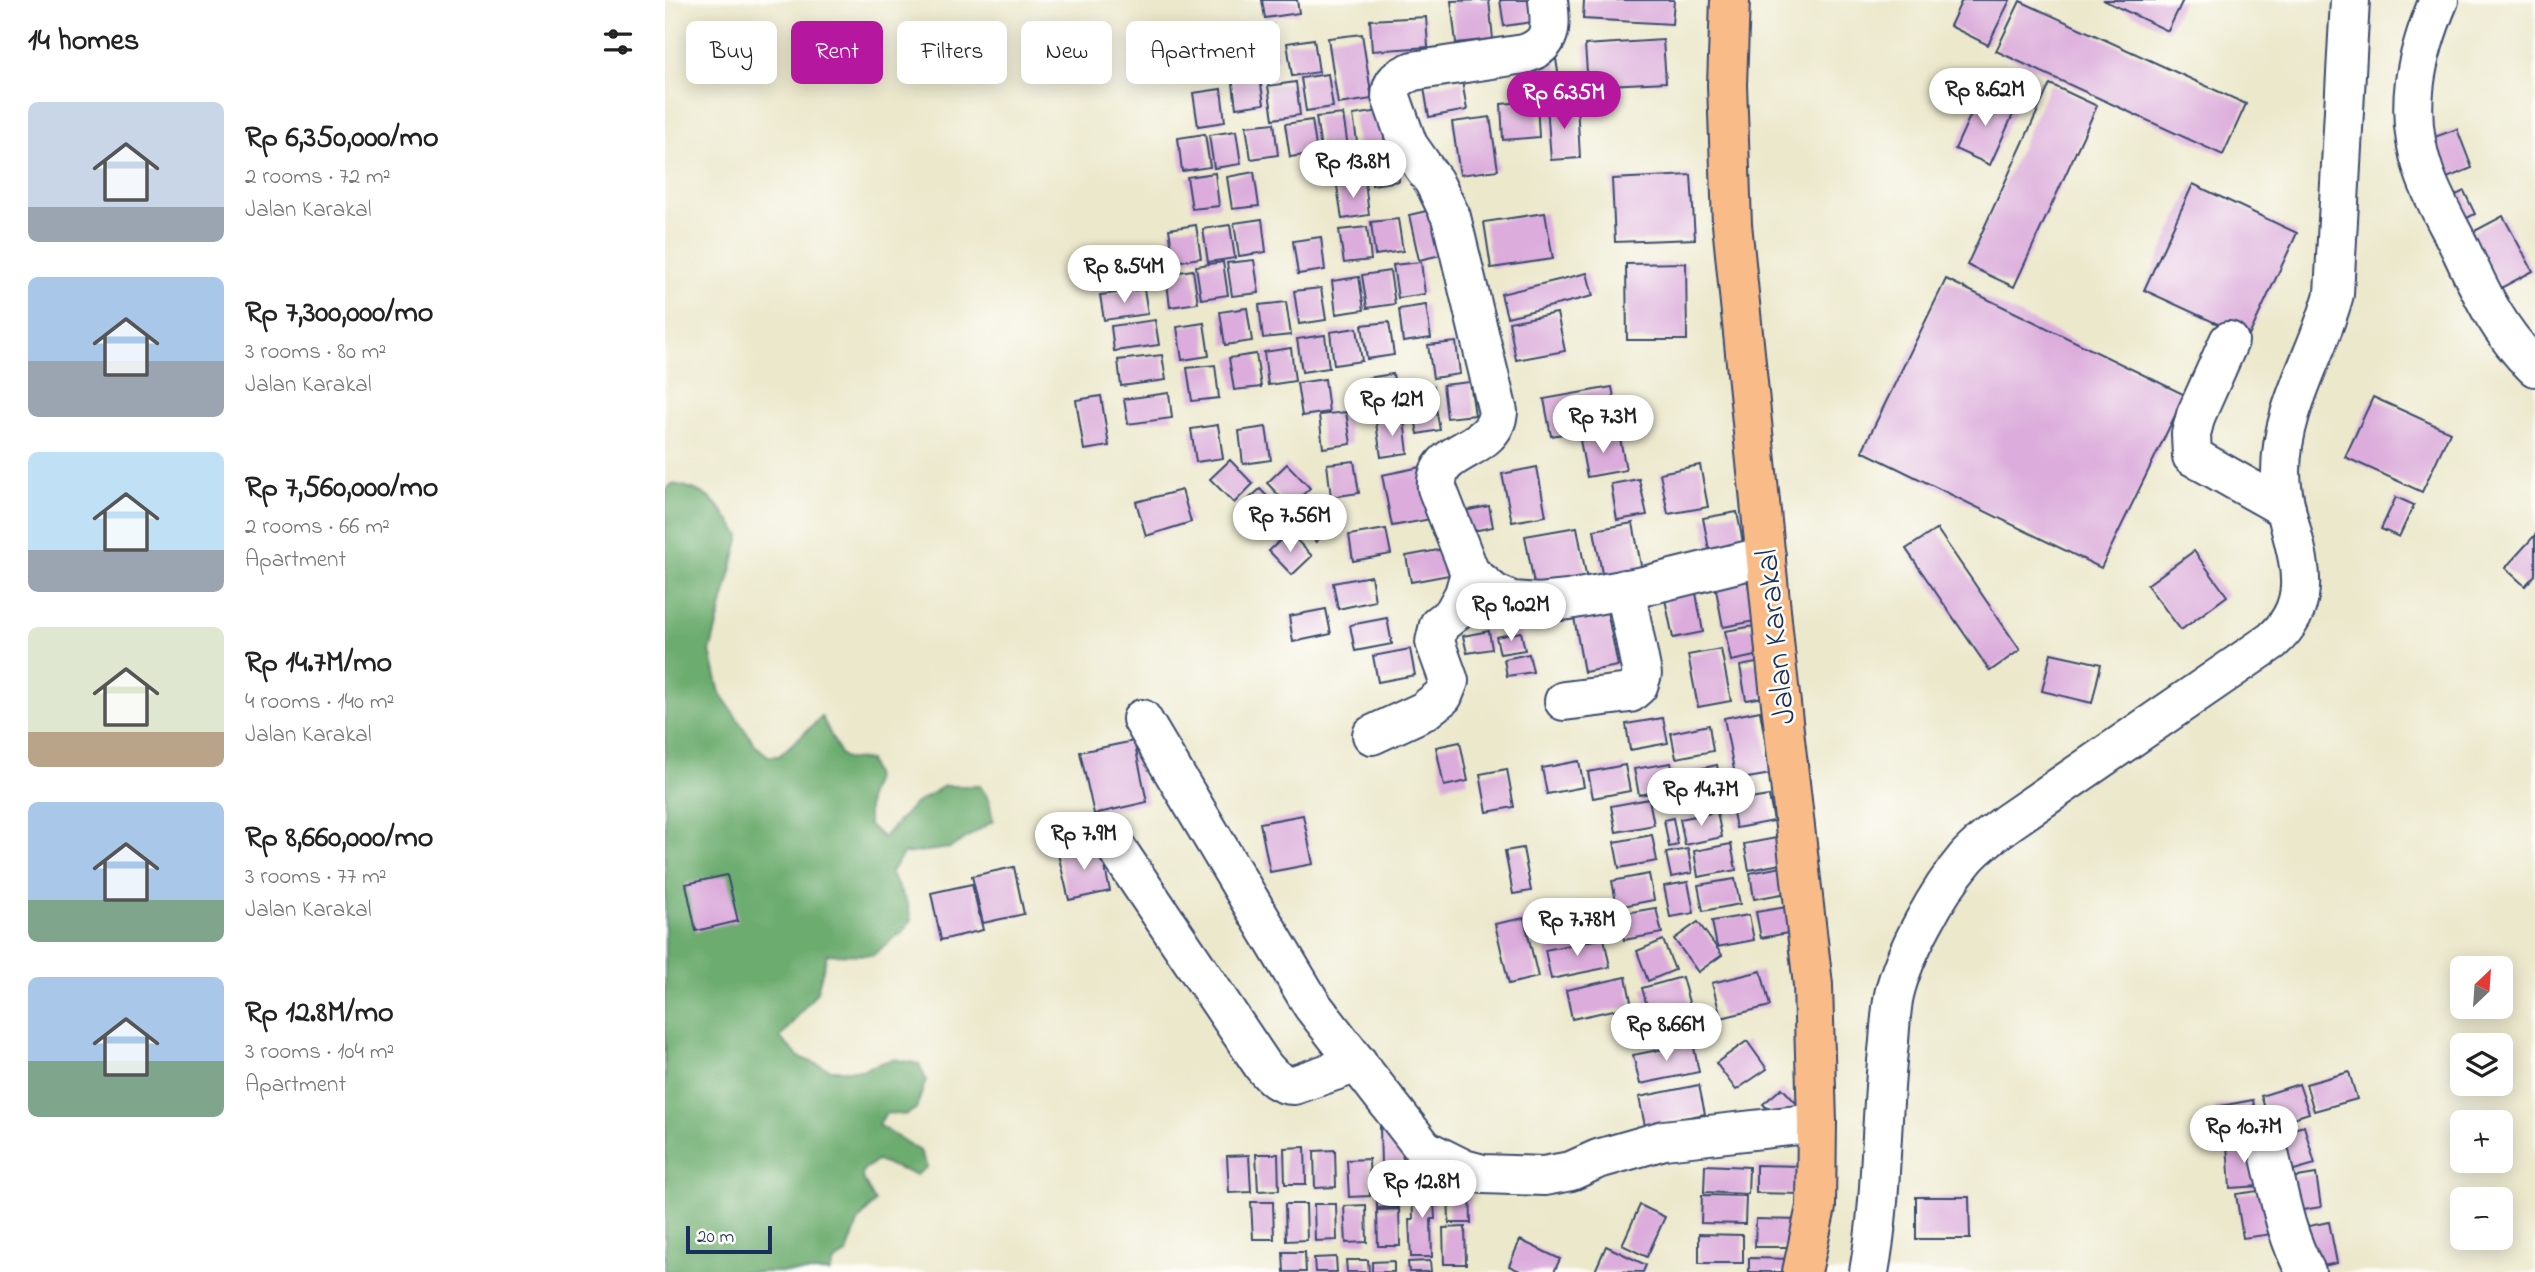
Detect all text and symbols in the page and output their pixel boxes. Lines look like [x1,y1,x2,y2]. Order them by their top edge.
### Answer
text: 14 homes [28,20,139,64]
chip: Buy [686,21,777,84]
chip: Rent [791,21,883,84]
chip: Filters [897,21,1007,84]
chip: New [1021,21,1112,84]
chip: Apartment [1126,21,1280,84]
icon: filters [599,23,637,61]
pin: Rp 8.62M [1913,68,2057,128]
pin: Rp 6.35M [1492,72,1636,131]
text: Rp 8.62M [1945,74,2025,107]
text: Rp 6.35M [1523,77,1605,110]
text: Rp 6,350,000/mo [245,117,439,161]
icon: home [84,130,168,214]
pin: Rp 13.8M [1281,140,1425,200]
text: Rp 13.8M [1315,146,1391,179]
text: 2 rooms · 72 m² [245,161,391,194]
text: Jalan Karakal [245,194,372,227]
pin: Rp 8.54M [1052,246,1196,305]
text: Rp 8.54M [1084,251,1164,284]
text: Rp 7,300,000/mo [245,292,433,336]
icon: home [84,305,168,389]
text: 3 rooms · 80 m² [245,336,386,369]
text: Jalan Karakal [245,369,372,402]
pin: Rp 12M [1335,378,1449,438]
text: Rp 12M [1360,384,1424,417]
pin: Rp 7.3M [1538,396,1668,455]
text: Rp 7.3M [1569,401,1637,434]
text: Rp 7,560,000/mo [245,467,438,511]
icon: home [84,480,168,564]
pin: Rp 7.56M [1218,494,1362,554]
text: Rp 7.56M [1249,500,1331,533]
text: 2 rooms · 66 m² [245,511,390,544]
text: Apartment [245,544,346,577]
street label: Jalan Karakal [1745,547,1810,727]
pin: Rp 9.02M [1439,584,1583,643]
text: Rp 9.02M [1472,589,1550,622]
text: Rp 14.7M/mo [245,642,392,686]
icon: home [84,655,168,739]
text: 4 rooms · 140 m² [245,686,394,719]
text: Jalan Karakal [245,719,372,752]
pin: Rp 14.7M [1629,768,1773,828]
text: Rp 14.7M [1663,774,1739,807]
pin: Rp 7.9M [1019,812,1149,872]
text: Rp 8,660,000/mo [245,817,433,861]
text: Rp 7.9M [1051,818,1117,851]
icon: home [84,830,168,914]
text: 3 rooms · 77 m² [245,861,387,894]
text: Jalan Karakal [245,894,372,927]
pin: Rp 7.78M [1505,898,1649,958]
text: Rp 7.78M [1538,904,1616,937]
north arrow [2450,956,2513,1018]
map controls [2450,956,2513,1250]
text: Rp 12.8M/mo [245,992,394,1036]
pin: Rp 8.66M [1594,1004,1738,1063]
icon: home [84,1005,168,1089]
text: Rp 8.66M [1627,1009,1705,1042]
button: layers [2450,1033,2513,1096]
text: 3 rooms · 104 m² [245,1036,394,1069]
text: Apartment [245,1069,346,1102]
pin: Rp 10.7M [2172,1106,2316,1165]
button: + [2450,1110,2513,1173]
text: Rp 10.7M [2206,1111,2282,1144]
pin: Rp 12.8M [1350,1160,1494,1220]
text: Rp 12.8M [1383,1166,1461,1199]
button: − [2450,1187,2513,1250]
scale bar [686,1223,772,1255]
text: 20 m [697,1224,734,1251]

